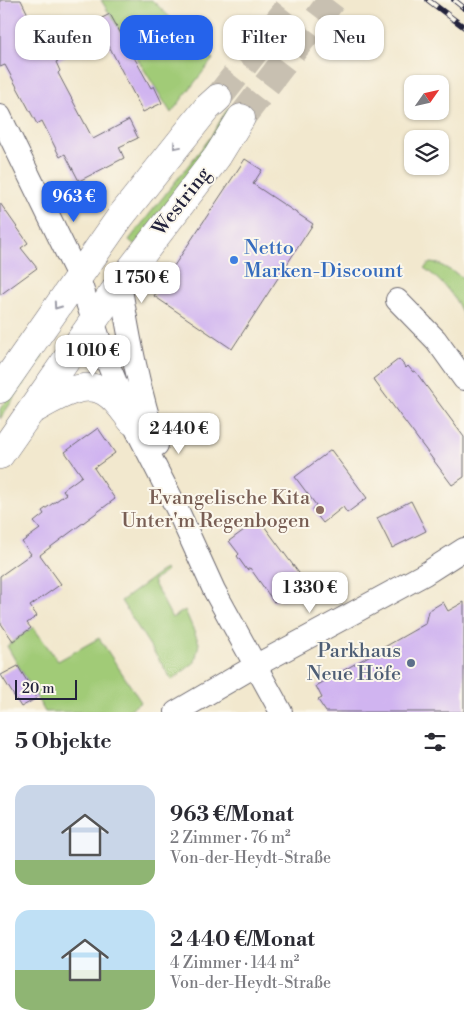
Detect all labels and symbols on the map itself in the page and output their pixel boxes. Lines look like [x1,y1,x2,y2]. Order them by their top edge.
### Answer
north arrow [404,75,449,120]
one-way arrow [174,140,182,149]
street label: Westring [147,162,217,242]
pin: 963 € [39,180,109,223]
place label: Netto Marken-Discount [244,236,403,284]
marker: Netto Marken-Discount [228,254,240,266]
pin: 1 750 € [96,262,188,304]
one-way arrow [54,301,63,310]
pin: 1 010 € [47,334,139,377]
pin: 2 440 € [133,412,225,455]
place label: Evangelische Kita Unter'm Regenbogen [121,486,311,534]
marker: Evangelische Kita Unter'm Regenbogen [314,504,326,516]
pin: 1 330 € [264,572,356,614]
place label: Parkhaus Neue Höfe [307,639,401,687]
marker: Parkhaus Neue Höfe [405,657,417,669]
scale bar [15,677,78,700]

